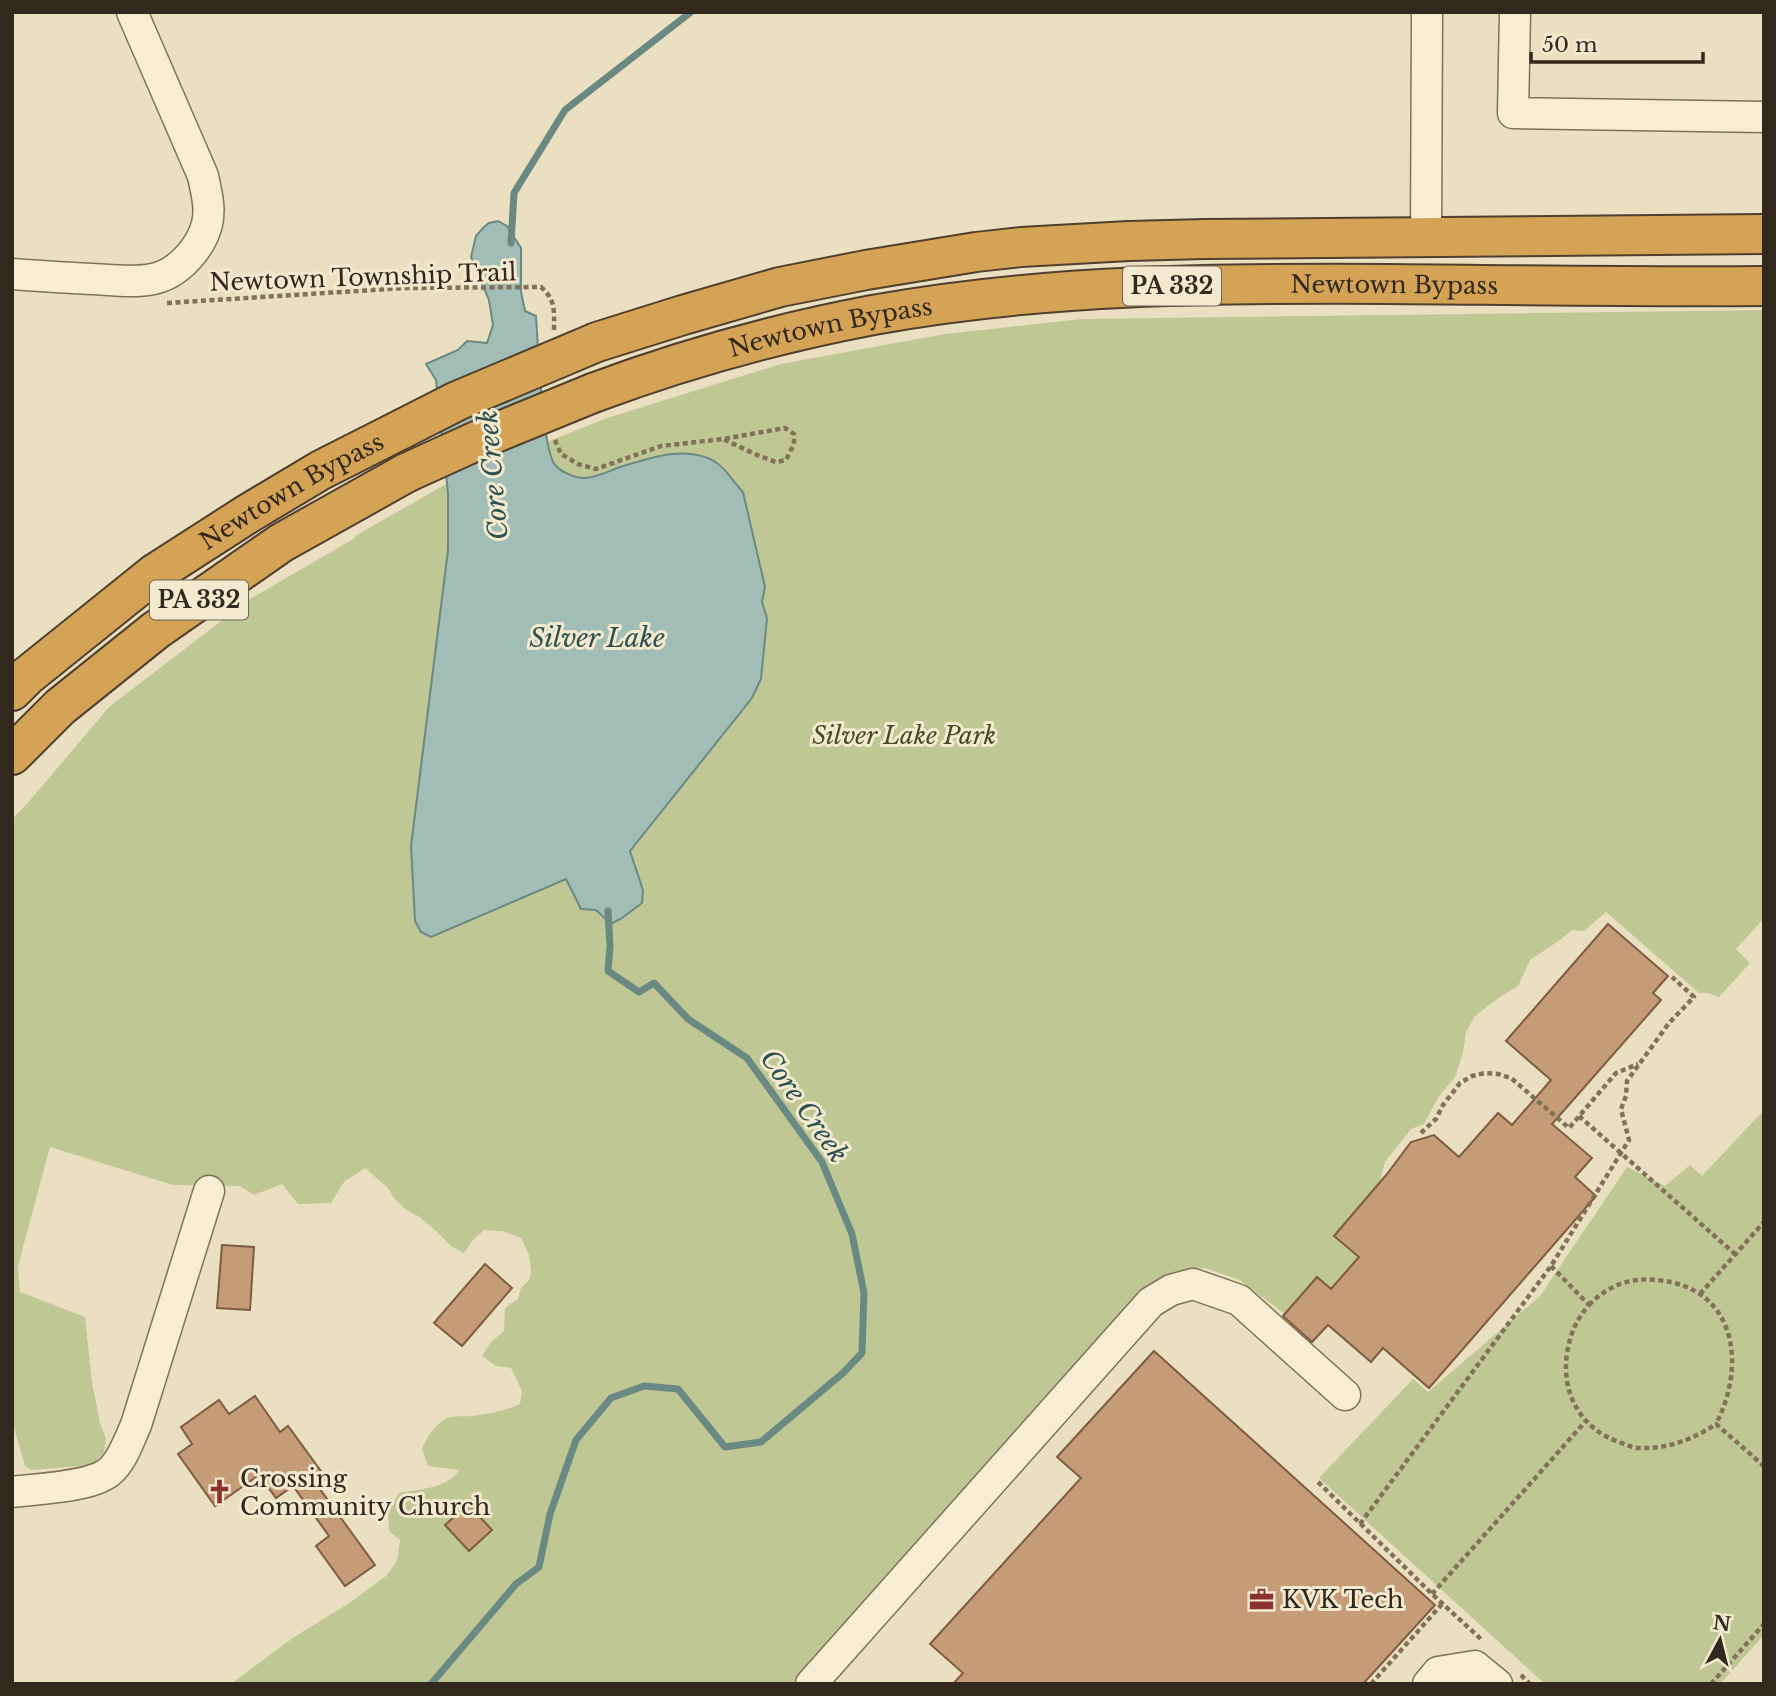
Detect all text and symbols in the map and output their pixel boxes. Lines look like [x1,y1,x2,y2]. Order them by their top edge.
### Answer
scale bar [1531,21,1702,65]
text: 50 m [1542,32,1598,58]
street label: Newtown Township Trail [209,257,517,297]
road number: PA 332 [1123,266,1221,306]
street label: Newtown Bypass [1290,269,1498,300]
street label: Newtown Bypass [725,291,934,363]
water label: Core Creek [471,409,515,541]
street label: Newtown Bypass [194,426,388,555]
road number: PA 332 [150,580,248,620]
water label: Silver Lake [529,622,665,654]
park label: Silver Lake Park [812,721,996,750]
water label: Core Creek [753,1043,855,1169]
place label: Crossing Community Church [240,1464,490,1521]
church icon: Crossing Community Church [206,1478,234,1506]
office icon: KVK Tech [1248,1585,1276,1613]
place label: KVK Tech [1282,1585,1404,1614]
north arrow [1685,1605,1755,1675]
text: N [1712,1611,1732,1636]

